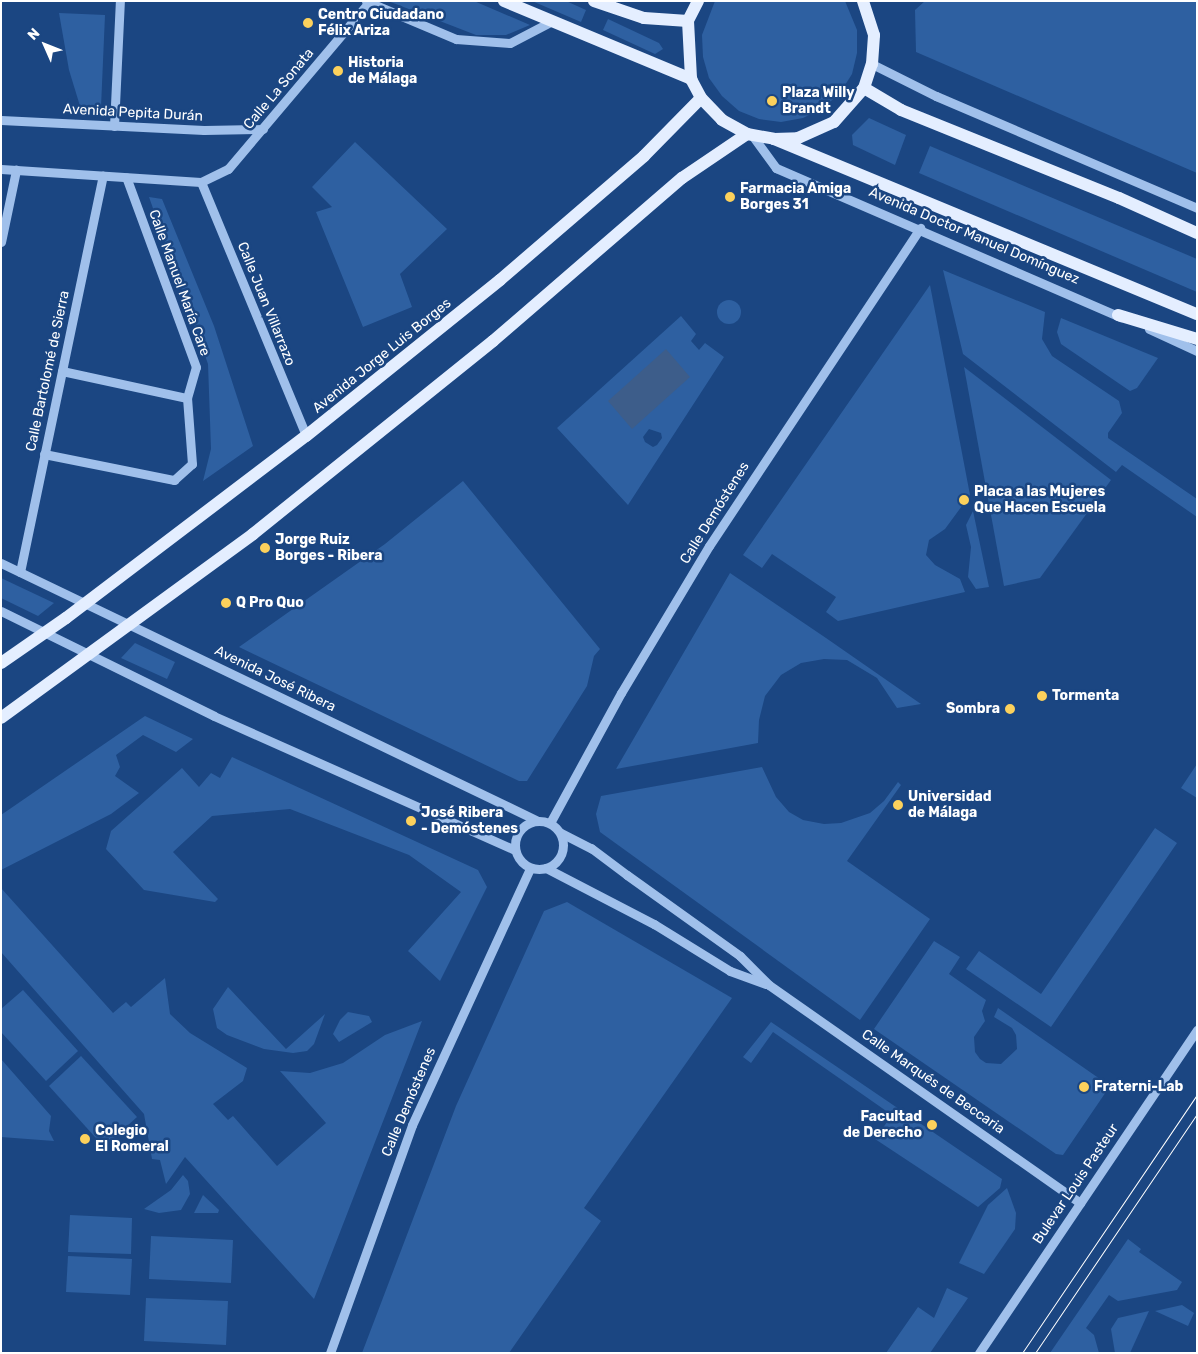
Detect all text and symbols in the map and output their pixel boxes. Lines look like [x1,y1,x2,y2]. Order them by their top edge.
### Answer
place label: Centro Ciudadano Félix Ariza [318,7,444,40]
marker: Centro Ciudadano Félix Ariza [302,17,314,29]
north arrow [20,20,70,70]
text: N [24,25,43,44]
street label: Calle La Sonata [240,45,318,133]
place label: Historia de Málaga [348,55,417,88]
marker: Historia de Málaga [332,65,344,77]
place label: Plaza Willy Brandt [782,85,855,118]
marker: Plaza Willy Brandt [766,95,778,107]
street label: Avenida Pepita Durán [63,101,203,125]
place label: Farmacia Amiga Borges 31 [740,181,852,213]
street label: Avenida Doctor Manuel Domínguez [866,184,1082,288]
marker: Farmacia Amiga Borges 31 [724,191,736,203]
street label: Calle Manuel María Care [145,208,213,358]
street label: Calle Juan Villarrazo [233,239,299,369]
street label: Calle Bartolomé de Sierra [23,289,73,453]
street label: Avenida Jorge Luis Borges [309,295,455,417]
street label: Calle Demóstenes [677,459,753,567]
place label: Placa a las Mujeres Que Hacen Escuela [974,484,1106,516]
marker: Placa a las Mujeres Que Hacen Escuela [958,494,970,506]
place label: Jorge Ruiz Borges - Ribera [275,532,383,564]
marker: Jorge Ruiz Borges - Ribera [259,542,271,554]
place label: Q Pro Quo [236,595,304,611]
marker: Q Pro Quo [220,597,232,609]
street label: Avenida José Ribera [212,642,338,716]
place label: Tormenta [1052,688,1119,704]
marker: Tormenta [1036,690,1048,702]
place label: Sombra [946,701,1000,717]
marker: Sombra [1004,703,1016,715]
place label: Universidad de Málaga [908,789,992,822]
marker: Universidad de Málaga [892,799,904,811]
place label: José Ribera - Demóstenes [421,805,518,838]
marker: José Ribera - Demóstenes [405,815,417,827]
street label: Calle Marqués de Beccaria [858,1026,1008,1138]
street label: Calle Demóstenes [378,1045,440,1159]
place label: Fraterni-Lab [1094,1079,1183,1095]
marker: Fraterni-Lab [1078,1081,1090,1093]
place label: Facultad de Derecho [843,1109,922,1142]
marker: Facultad de Derecho [926,1119,938,1131]
street label: Bulevar Louis Pasteur [1029,1121,1123,1247]
place label: Colegio El Romeral [95,1123,169,1156]
marker: Colegio El Romeral [79,1133,91,1145]

